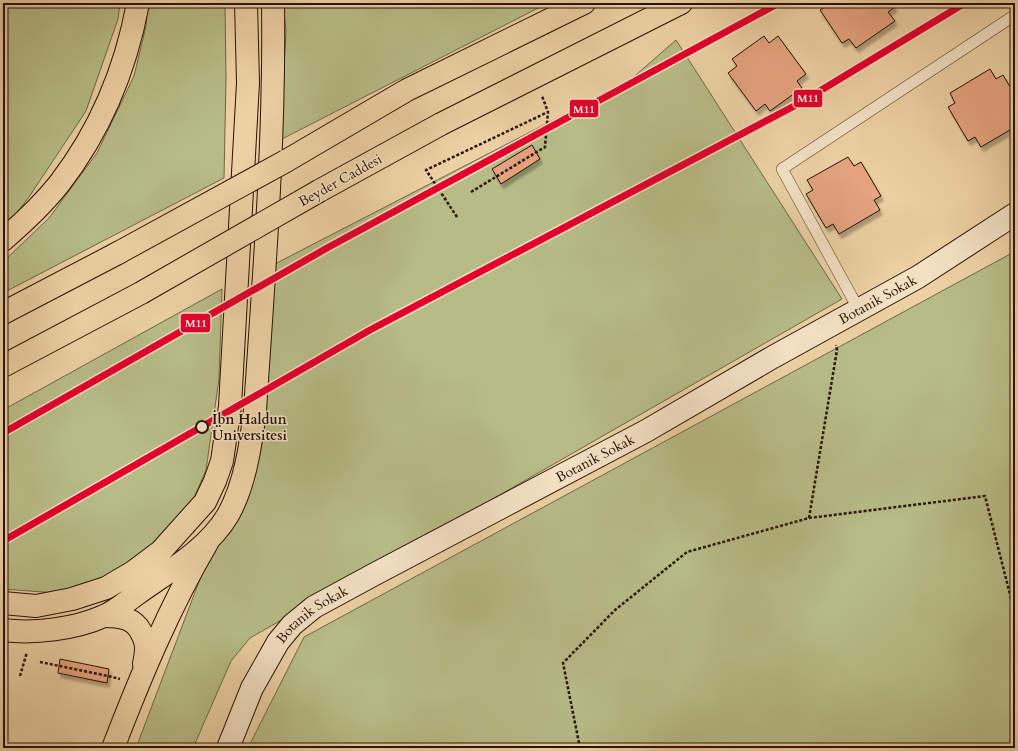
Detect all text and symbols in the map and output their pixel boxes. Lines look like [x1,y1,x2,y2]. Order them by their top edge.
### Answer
line badge: M11 [793,89,823,108]
text: M11 [797,91,819,106]
line badge: M11 [569,99,599,118]
text: M11 [573,102,595,117]
street label: Beyder Caddesi [295,150,385,211]
street label: Botanik Sokak [835,270,921,329]
line badge: M11 [180,313,211,333]
text: M11 [185,316,207,331]
place label: İbn Haldun Üniversitesi [212,409,287,445]
marker: İbn Haldun Üniversitesi [195,420,209,434]
street label: Botanik Sokak [553,430,638,487]
street label: Botanik Sokak [272,581,352,647]

